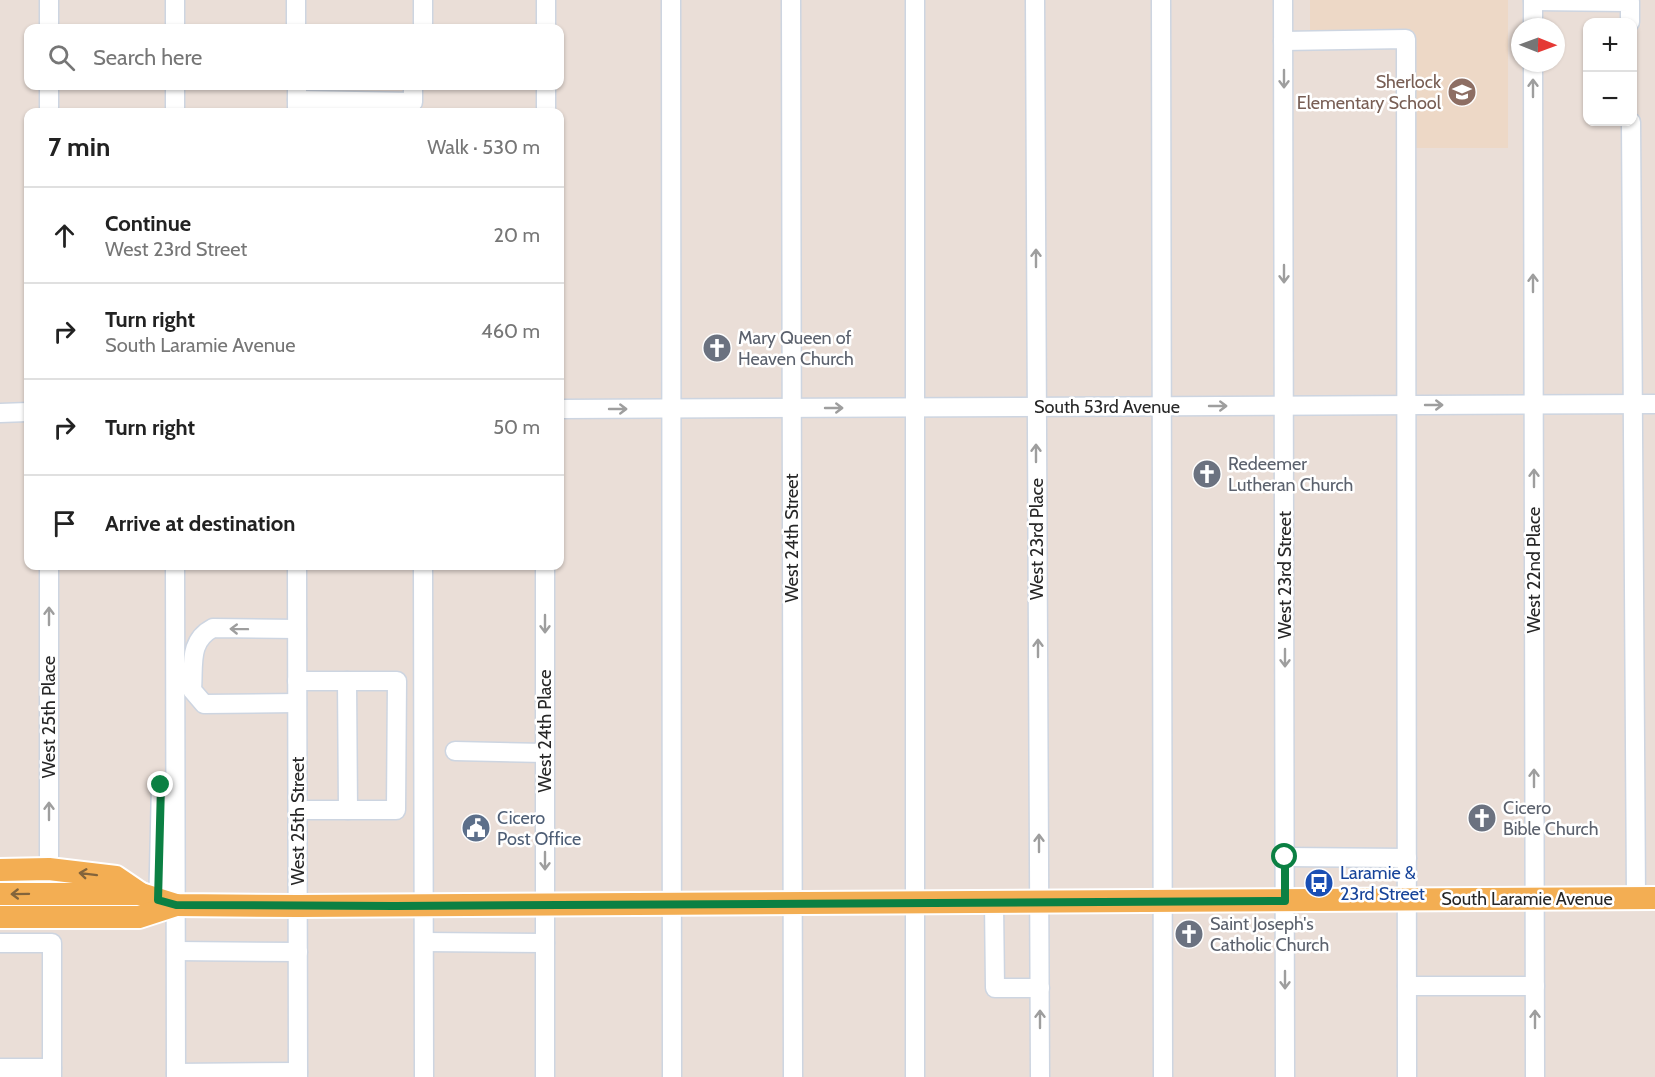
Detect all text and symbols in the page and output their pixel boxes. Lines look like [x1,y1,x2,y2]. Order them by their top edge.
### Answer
north arrow [1511,18,1565,72]
map controls [1583,18,1637,126]
button: + [1583,18,1637,72]
search box [24,24,564,90]
icon: search [45,41,78,74]
text: Search here [93,44,202,71]
one-way arrow [1278,69,1290,89]
place label: Sherlock Elementary School [1297,71,1442,114]
button: − [1583,72,1637,126]
school or university icon: Sherlock Elementary School [1446,76,1478,108]
one-way arrow [1527,78,1539,98]
text: 7 min [48,131,110,163]
text: Walk · 530 m [427,135,540,159]
text: Continue [105,210,191,237]
icon: ahead [48,219,81,252]
text: 20 m [494,223,540,247]
text: West 23rd Street [105,237,247,261]
one-way arrow [1030,249,1042,269]
one-way arrow [1278,264,1290,284]
one-way arrow [1527,273,1539,293]
text: Turn right [105,306,195,333]
icon: right [48,315,81,348]
text: 460 m [481,319,540,343]
place label: Mary Queen of Heaven Church [738,327,854,370]
church icon: Mary Queen of Heaven Church [701,332,733,364]
text: South Laramie Avenue [105,333,296,357]
street label: South 53rd Avenue [1034,396,1180,418]
one-way arrow [1423,399,1443,411]
one-way arrow [1207,400,1227,412]
one-way arrow [823,402,843,414]
one-way arrow [607,403,627,415]
icon: right [48,411,81,444]
text: Turn right [105,414,195,441]
text: 50 m [493,415,540,439]
one-way arrow [1030,444,1042,464]
place label: Redeemer Lutheran Church [1228,453,1353,496]
church icon: Redeemer Lutheran Church [1191,458,1223,490]
one-way arrow [1528,468,1540,488]
street label: West 24th Street [781,473,803,603]
street label: West 23rd Place [1026,478,1048,600]
icon: arrive [48,507,81,540]
street label: West 22nd Place [1523,507,1545,633]
text: Arrive at destination [105,510,295,537]
street label: West 23rd Street [1274,511,1296,639]
one-way arrow [43,606,55,626]
one-way arrow [539,613,551,633]
one-way arrow [229,623,249,635]
one-way arrow [1032,639,1043,659]
one-way arrow [1279,648,1291,668]
street label: West 25th Place [38,656,60,778]
street label: West 24th Place [534,669,556,793]
street label: West 25th Street [287,757,309,885]
one-way arrow [1528,768,1540,788]
route end [147,771,173,797]
place label: Cicero Bible Church [1503,797,1599,840]
one-way arrow [43,801,55,821]
church icon: Cicero Bible Church [1466,802,1498,834]
place label: Cicero Post Office [497,807,581,850]
public building icon: Cicero Post Office [460,812,492,844]
one-way arrow [1033,834,1045,854]
route start [1271,843,1297,869]
one-way arrow [539,850,551,870]
place label: Laramie & 23rd Street [1340,862,1425,905]
bus stop icon: Laramie & 23rd Street [1303,867,1335,899]
one-way arrow [79,868,98,879]
one-way arrow [10,888,30,900]
street label: South Laramie Avenue [1441,888,1613,910]
place label: Saint Joseph's Catholic Church [1210,913,1329,956]
church icon: Saint Joseph's Catholic Church [1173,918,1205,950]
one-way arrow [1279,970,1291,990]
one-way arrow [1034,1009,1046,1029]
one-way arrow [1529,1009,1541,1029]

